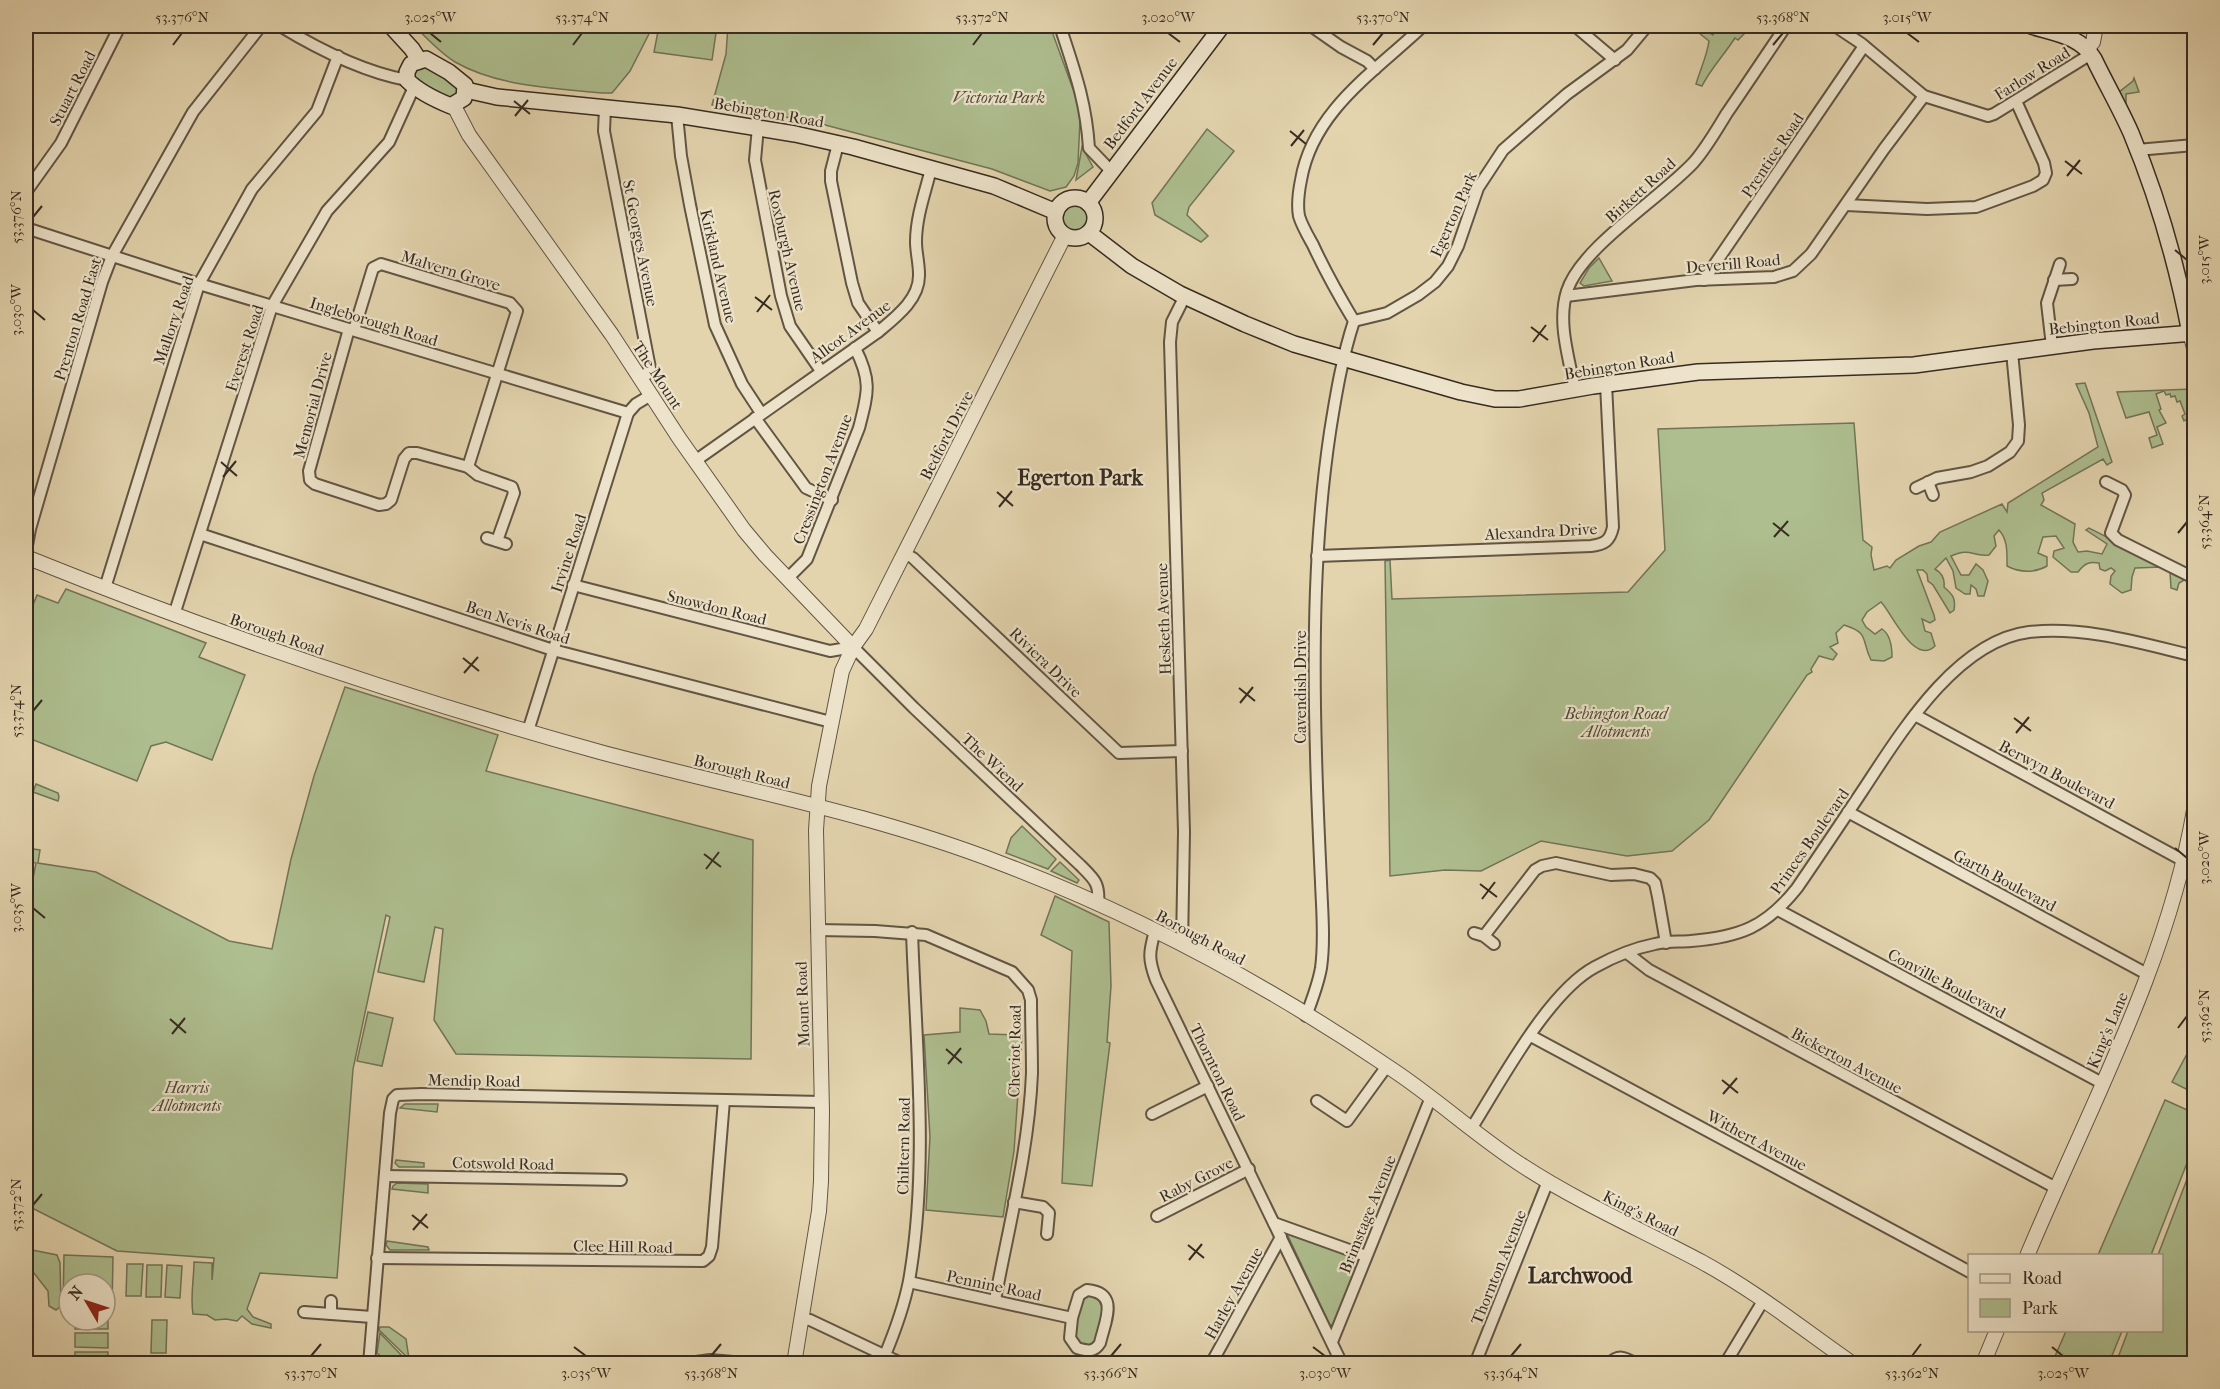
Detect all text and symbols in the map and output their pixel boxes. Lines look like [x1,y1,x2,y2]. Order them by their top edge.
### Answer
text: 53.376°N [155,8,210,26]
text: 3.025°W [404,8,457,26]
text: 53.374°N [555,8,610,26]
text: 53.372°N [955,8,1009,26]
text: 3.020°W [1141,8,1196,26]
text: 53.370°N [1356,8,1411,26]
text: 53.368°N [1756,8,1811,26]
text: 3.015°W [1882,8,1933,26]
street label: Farlow Road [1991,43,2074,104]
street label: Stuart Road [45,47,100,129]
street label: Bedford Avenue [1100,53,1181,153]
park label: Victoria Park [953,88,1045,107]
street label: Bebington Road [712,93,826,132]
street label: Prentice Road [1737,109,1808,201]
street label: Birkett Road [1601,154,1680,227]
street label: Egerton Park [1426,168,1481,260]
street label: St Georges Avenue [619,178,662,308]
street label: Roxburgh Avenue [764,187,811,313]
text: 53.376°N [7,189,25,244]
street label: Kirkland Avenue [696,207,741,325]
text: 3.015°W [2195,234,2213,285]
street label: Malvern Grove [399,246,503,295]
street label: Deverill Road [1685,250,1781,277]
street label: Prenton Road East [50,255,105,383]
street label: Mallory Road [149,273,198,367]
text: 3.030°W [7,283,25,336]
street label: Ingleborough Road [307,293,440,350]
street label: Allcot Avenue [805,296,894,368]
street label: Everest Road [221,302,268,394]
street label: Bebington Road [2048,308,2161,339]
street label: The Mount [628,338,687,413]
street label: Bebington Road [1563,347,1676,384]
street label: Memorial Drive [289,350,336,460]
street label: Bedford Drive [916,387,977,483]
street label: Cressington Avenue [789,411,856,547]
district label: Egerton Park [1017,465,1143,491]
text: 53.364°N [2195,494,2213,550]
street label: Irvine Road [547,511,590,595]
street label: Alexandra Drive [1483,519,1598,544]
street label: Hesketh Avenue [1152,563,1175,675]
street label: Snowdon Road [665,586,769,629]
street label: Ben Nevis Road [463,597,573,648]
street label: Borough Road [227,609,327,660]
street label: Riviera Drive [1005,623,1086,702]
street label: Cavendish Drive [1291,630,1310,744]
text: 53.374°N [7,683,25,738]
park label: Bebington Road Allotments [1564,704,1669,741]
street label: The Wiend [958,729,1028,796]
street label: Berwyn Boulevard [1996,736,2118,813]
street label: Borough Road [692,750,792,793]
street label: Princes Boulevard [1766,785,1853,898]
text: 3.020°W [2195,830,2213,885]
street label: Garth Boulevard [1950,845,2060,916]
text: 3.035°W [7,882,25,933]
street label: Borough Road [1153,906,1249,969]
street label: Conville Boulevard [1885,944,2009,1023]
street label: Mount Road [792,961,813,1047]
text: 53.362°N [2195,988,2213,1043]
street label: King's Lane [2083,989,2132,1071]
street label: Cheviot Road [1004,1004,1025,1098]
street label: Thornton Road [1186,1020,1249,1124]
street label: Bickerton Avenue [1788,1023,1906,1098]
street label: Mendip Road [427,1070,521,1091]
park label: Harris Allotments [151,1078,222,1115]
street label: Chiltern Road [893,1097,914,1195]
street label: Withert Avenue [1703,1106,1810,1175]
street label: Brimstage Avenue [1335,1152,1400,1276]
street label: Cotswold Road [452,1153,554,1174]
street label: Raby Grove [1156,1153,1237,1206]
text: 53.372°N [7,1178,25,1232]
street label: King's Road [1600,1186,1682,1241]
street label: Thornton Avenue [1467,1207,1530,1327]
street label: Clee Hill Road [573,1236,673,1257]
street label: Harley Avenue [1200,1244,1267,1343]
legend [1968,1254,2163,1332]
district label: Larchwood [1528,1263,1633,1289]
street label: Pennine Road [945,1266,1043,1305]
text: Road [2022,1268,2062,1289]
north arrow [57,1272,117,1332]
text: N [65,1282,87,1304]
text: Park [2022,1298,2059,1319]
text: 53.370°N [284,1364,339,1382]
text: 3.035°W [561,1364,612,1382]
text: 53.368°N [684,1364,739,1382]
text: 53.366°N [1084,1364,1139,1382]
text: 3.030°W [1299,1364,1352,1382]
text: 53.364°N [1483,1364,1539,1382]
text: 53.362°N [1885,1364,1940,1382]
text: 3.025°W [2037,1364,2090,1382]

